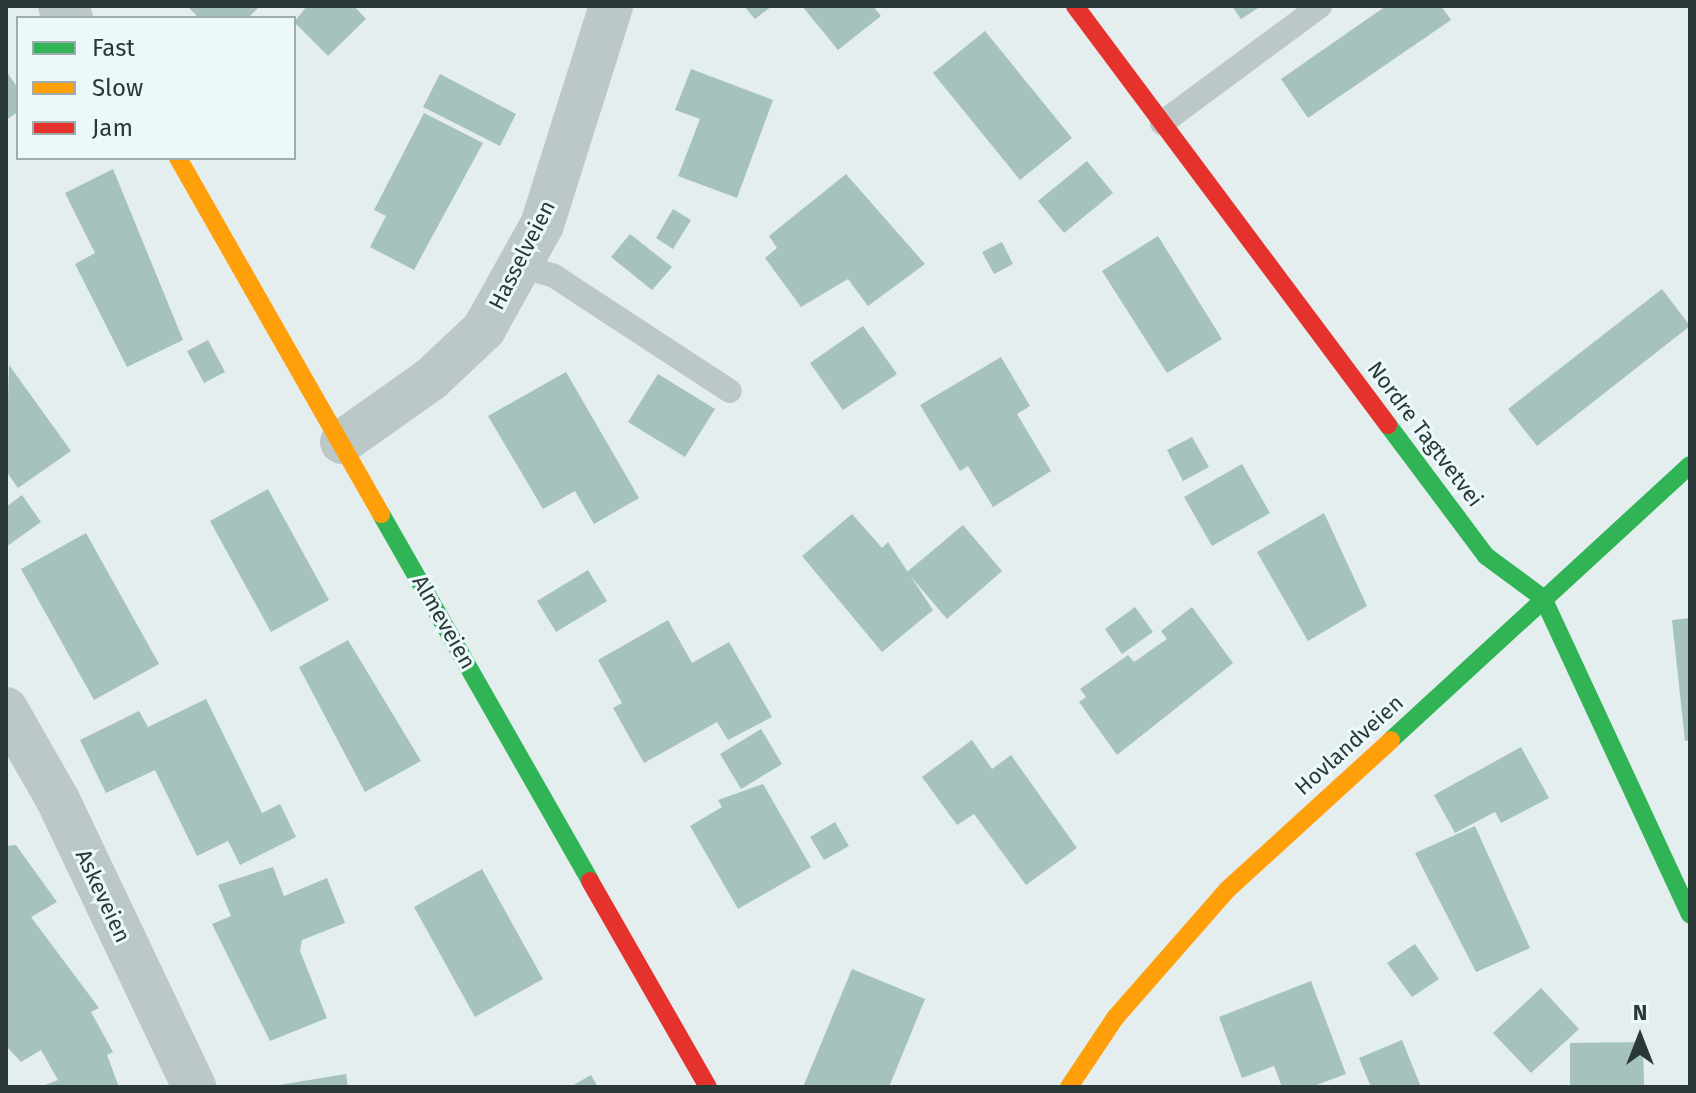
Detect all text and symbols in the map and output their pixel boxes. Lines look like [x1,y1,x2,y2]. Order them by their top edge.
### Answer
legend [16,16,296,160]
text: Fast [92,34,135,62]
text: Slow [92,74,143,102]
text: Jam [92,114,133,142]
street label: Hasselveien [483,196,561,314]
street label: Nordre Tagtvetvei [1362,356,1488,512]
street label: Almeveien [407,571,481,673]
street label: Hovlandveien [1289,689,1409,801]
street label: Askeveien [70,845,136,947]
north arrow [1600,997,1680,1077]
text: N [1633,999,1647,1026]

